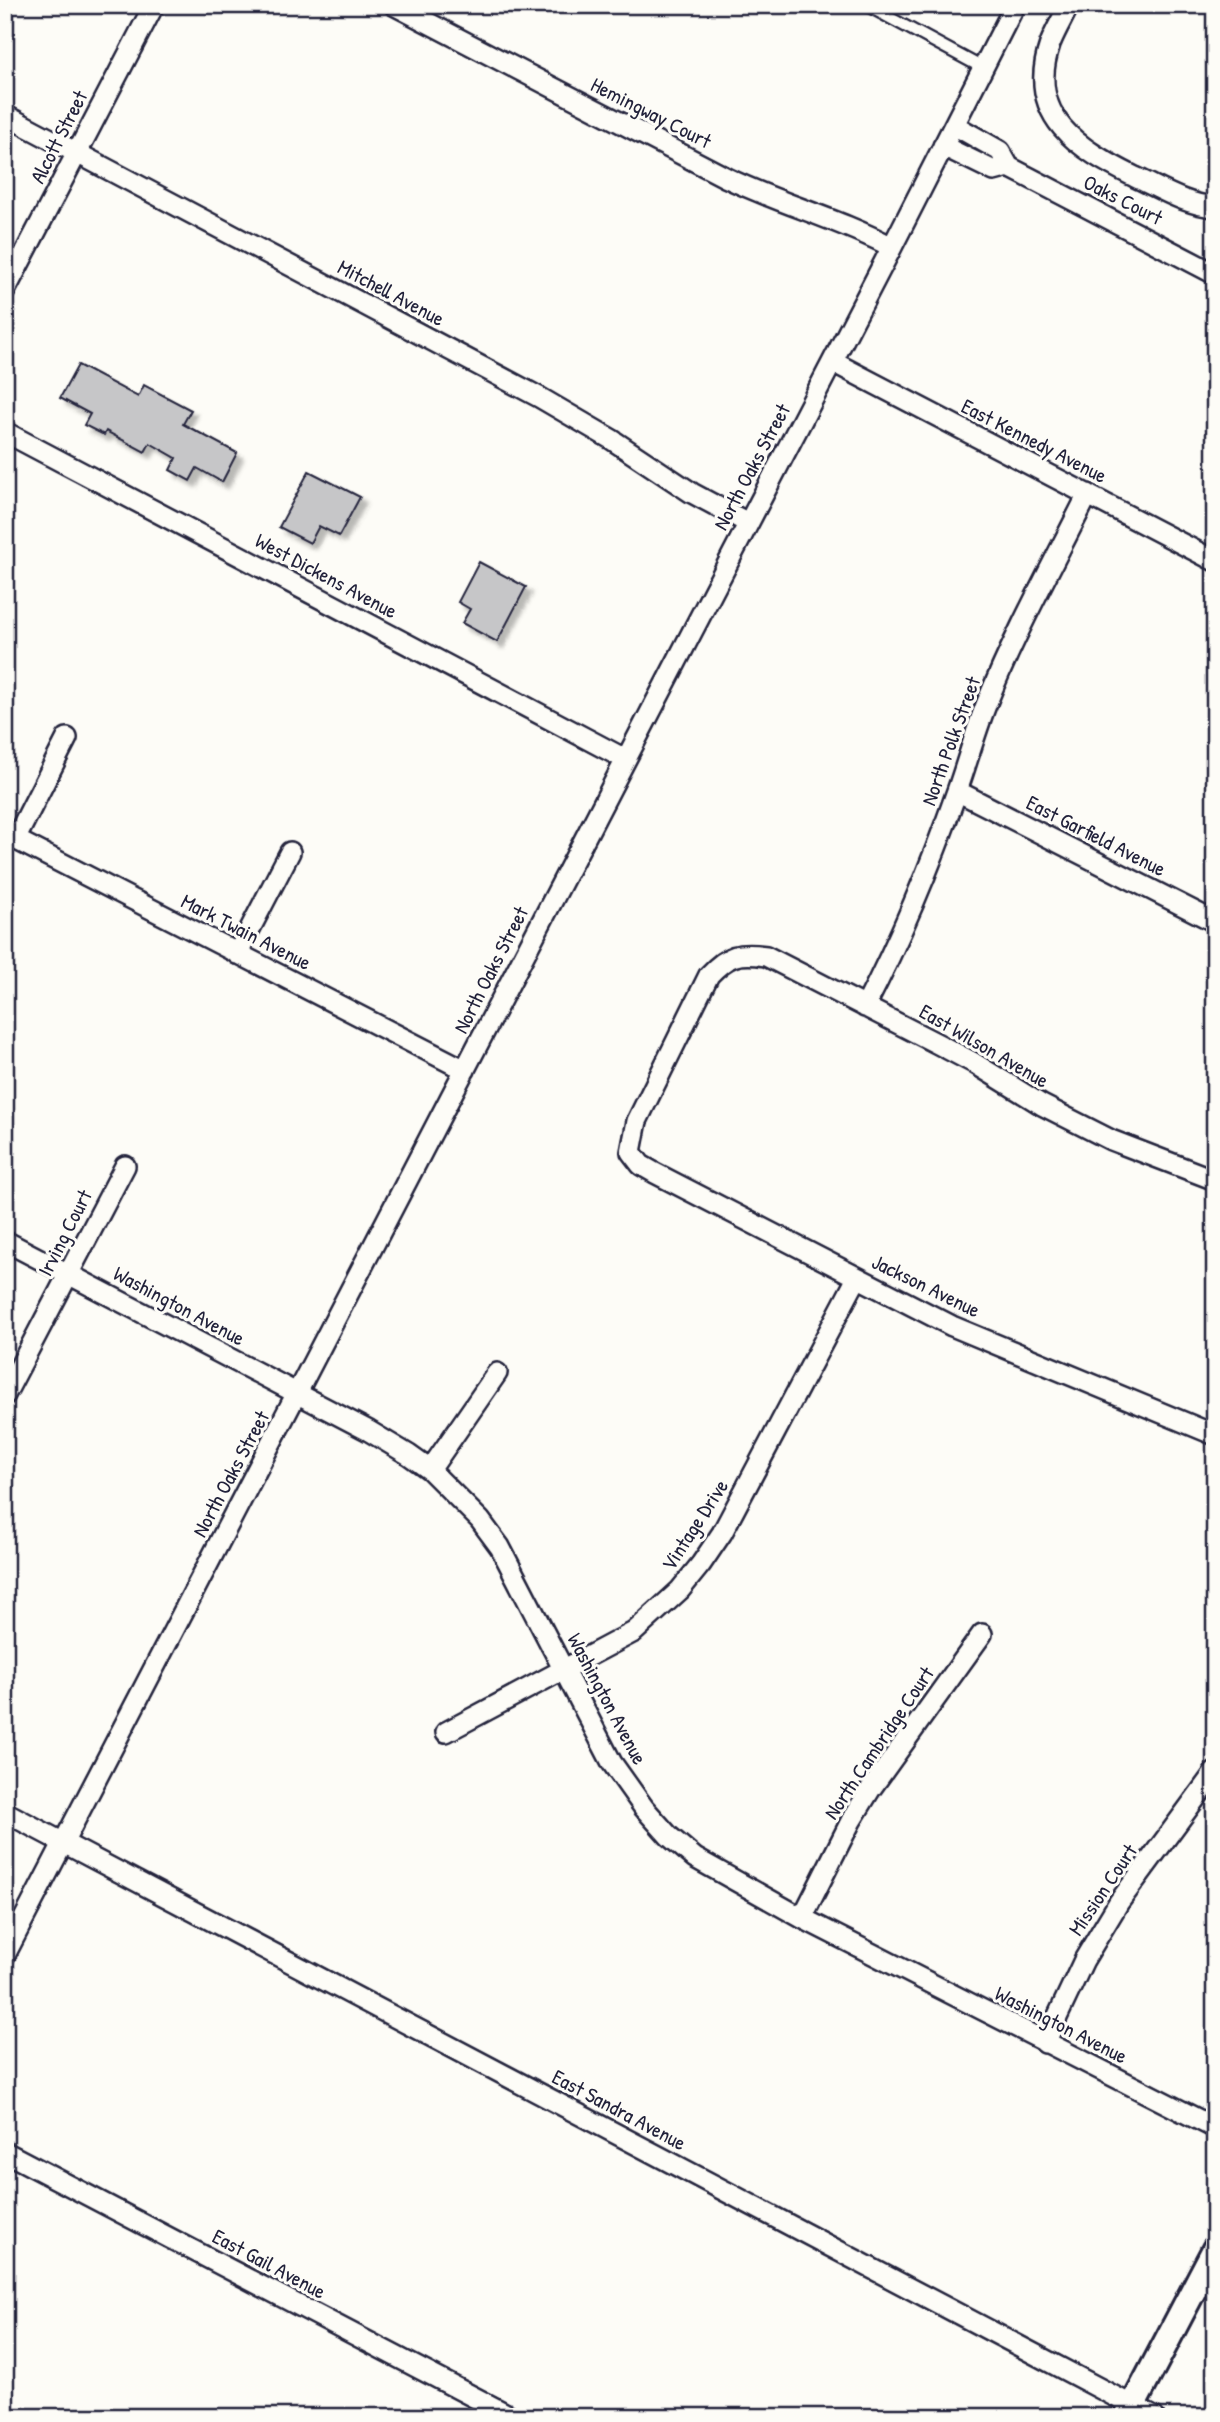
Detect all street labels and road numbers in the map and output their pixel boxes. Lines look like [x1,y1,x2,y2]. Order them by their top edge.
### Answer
street label: Hemingway Court [586,70,717,156]
street label: Alcott Street [23,85,95,188]
street label: Oaks Court [1079,167,1168,232]
street label: Mitchell Avenue [333,252,450,333]
street label: East Kennedy Avenue [957,391,1112,490]
street label: North Oaks Street [706,398,797,535]
street label: West Dickens Avenue [250,526,402,625]
street label: North Polk Street [914,672,988,809]
street label: East Garfield Avenue [1022,788,1171,883]
street label: Mark Twain Avenue [176,886,316,977]
street label: North Oaks Street [446,901,535,1038]
street label: East Wilson Avenue [914,997,1054,1094]
street label: Irving Court [30,1184,99,1281]
street label: Jackson Avenue [867,1247,985,1324]
street label: Washington Avenue [108,1259,250,1352]
street label: North Oaks Street [185,1405,276,1542]
street label: Vintage Drive [654,1473,735,1576]
street label: Washington Avenue [561,1628,654,1770]
street label: North Cambridge Court [817,1660,941,1825]
street label: Mission Court [1061,1838,1144,1941]
street label: Washington Avenue [990,1979,1132,2070]
street label: East Sandra Avenue [547,2062,691,2157]
street label: East Gail Avenue [208,2222,331,2306]

